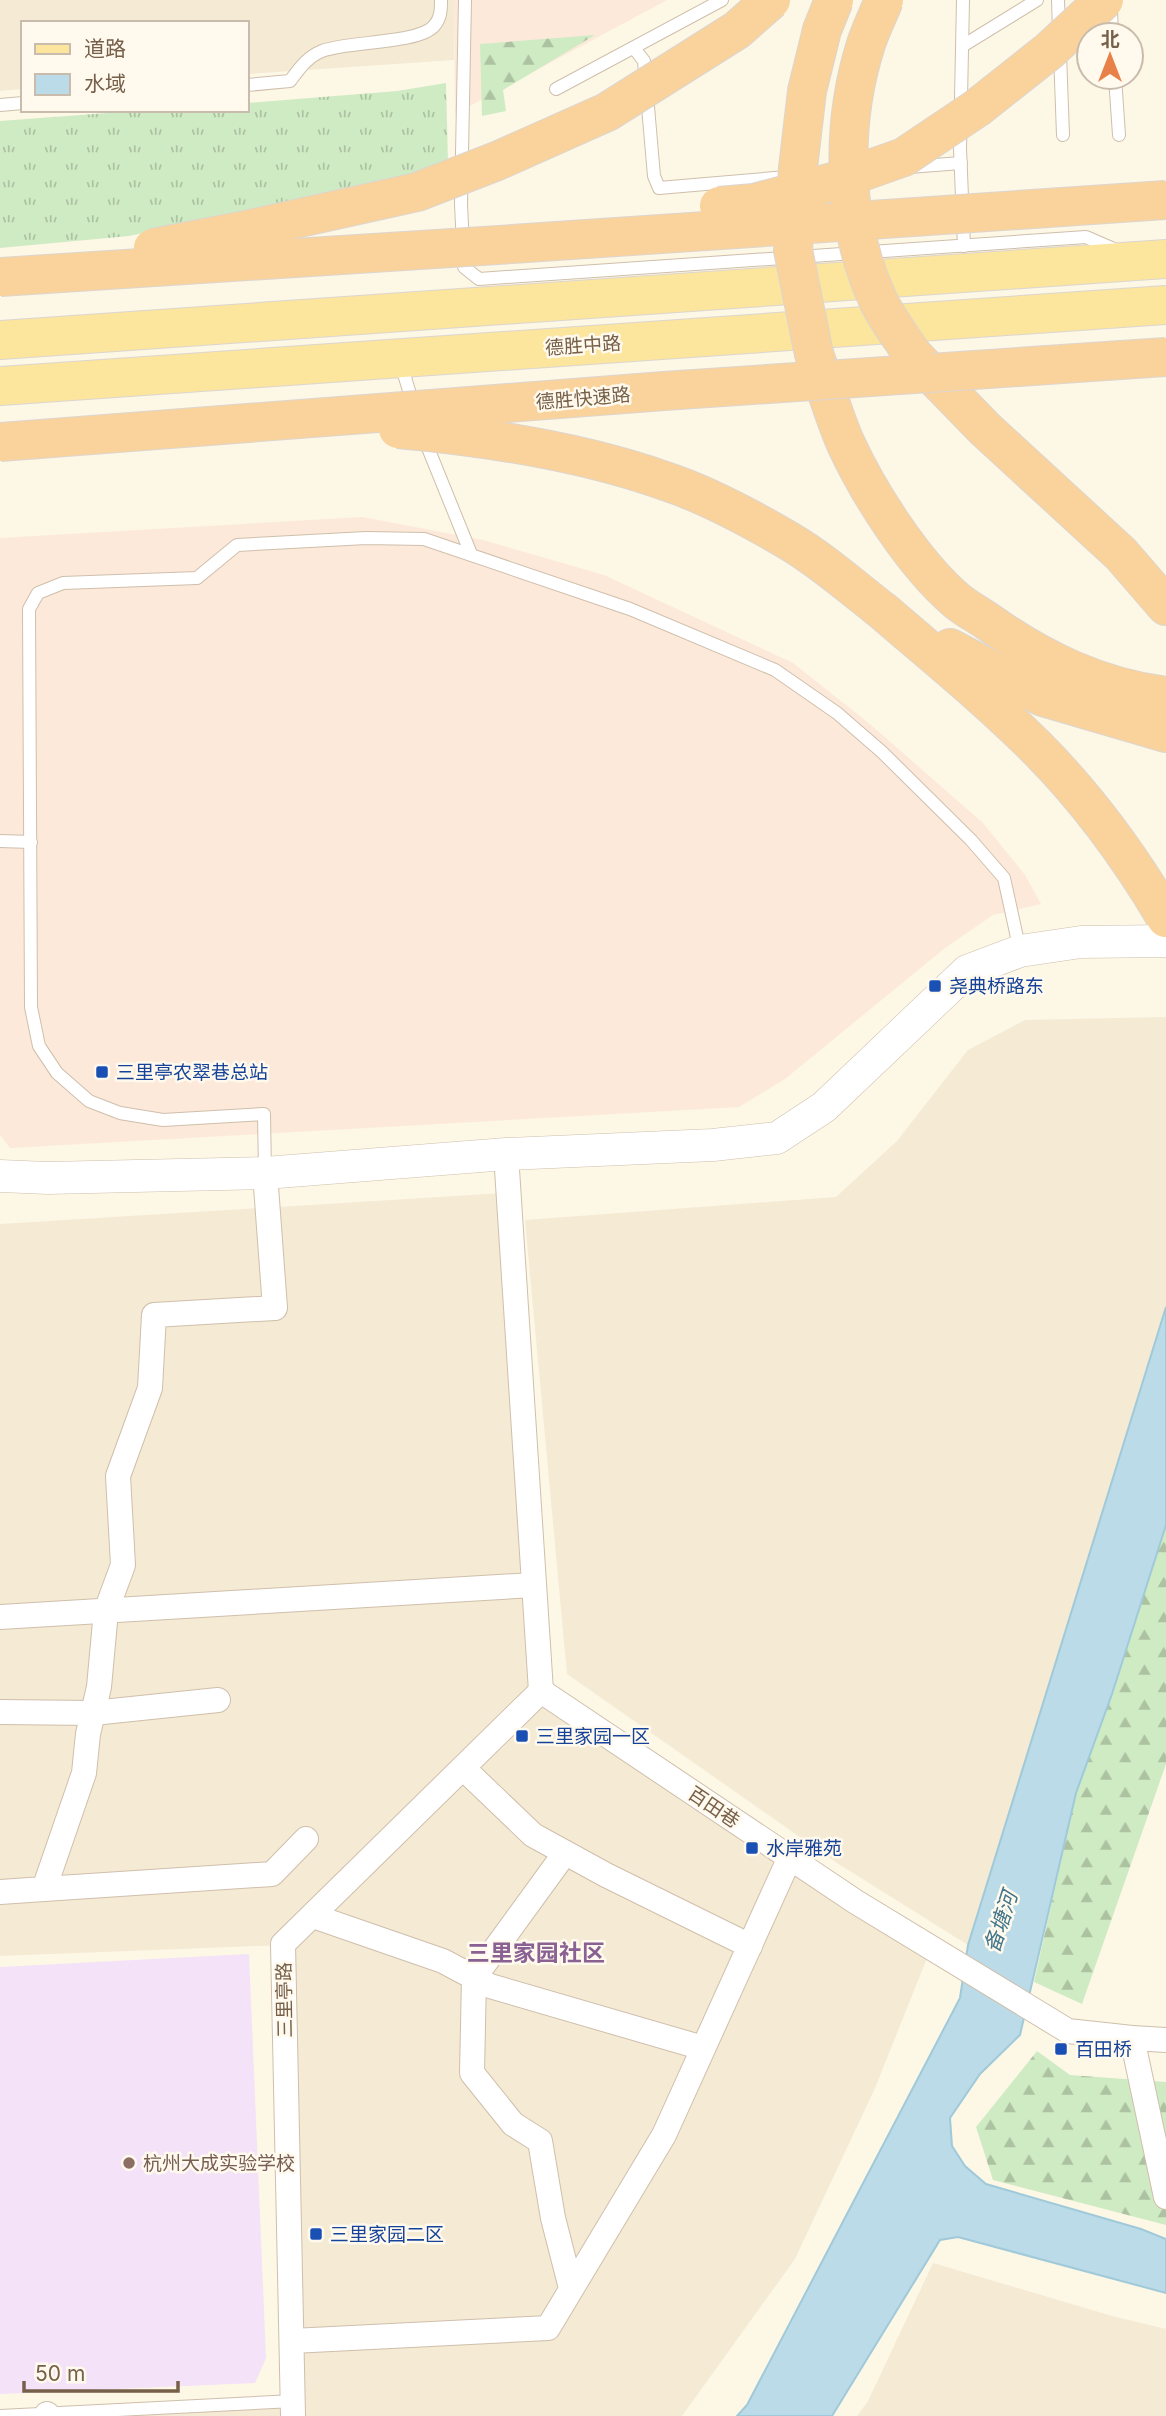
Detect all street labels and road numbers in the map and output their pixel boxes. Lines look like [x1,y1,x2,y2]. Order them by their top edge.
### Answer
street label: 德胜中路 [544,331,622,360]
street label: 德胜快速路 [535,383,631,414]
street label: 百田巷 [684,1782,744,1833]
street label: 三里亭路 [272,1962,297,2038]

